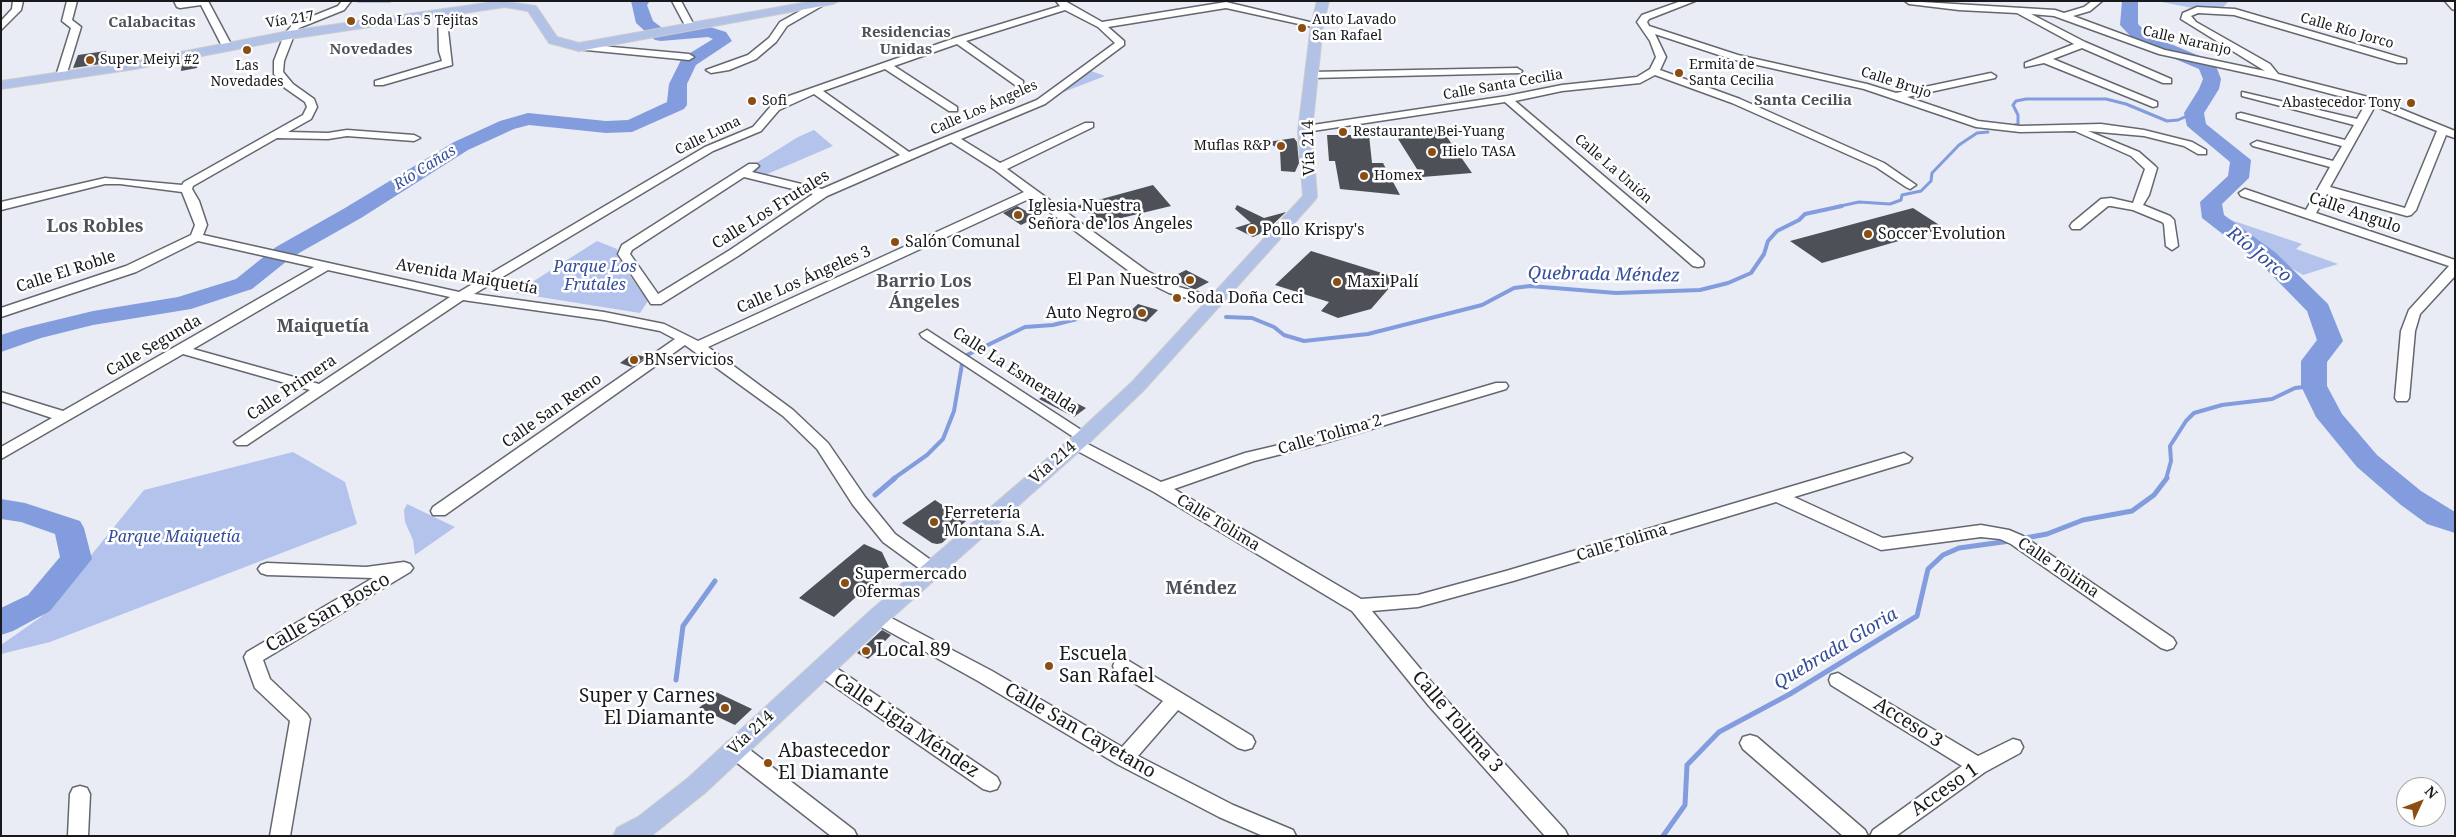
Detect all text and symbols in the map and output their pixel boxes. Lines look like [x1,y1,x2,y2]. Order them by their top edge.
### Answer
street label: Vía 217 [265,8,315,32]
street label: Calle Río Jorco [2298,10,2396,52]
place label: Auto Lavado San Rafael [1312,12,1396,44]
place label: Soda Las 5 Tejitas [361,13,478,29]
district label: Calabacitas [108,14,196,32]
marker: Soda Las 5 Tejitas [345,15,357,27]
marker: Auto Lavado San Rafael [1296,22,1308,34]
street label: Calle Naranjo [2141,23,2233,59]
district label: Residencias Unidas [861,24,951,59]
district label: Novedades [330,41,412,59]
marker: Las Novedades [241,44,253,56]
place label: Super Meiyi #2 [100,52,200,68]
marker: Super Meiyi #2 [84,54,96,66]
place label: Ermita de Santa Cecilia [1689,57,1774,90]
place label: Las Novedades [210,58,284,90]
street label: Calle Brujo [1859,64,1933,102]
street label: Calle Santa Cecilia [1442,66,1564,104]
marker: Ermita de Santa Cecilia [1673,67,1685,79]
street label: Calle Los Ángeles [928,77,1040,139]
district label: Santa Cecilia [1754,92,1852,110]
place label: Sofi [762,93,787,109]
marker: Sofi [746,95,758,107]
place label: Abastecedor Tony [2282,95,2401,111]
marker: Abastecedor Tony [2405,97,2417,109]
street label: Calle Luna [672,113,744,159]
street label: Vía 214 [1298,120,1320,176]
place label: Restaurante Bei-Yuang [1353,124,1505,140]
marker: Restaurante Bei-Yuang [1337,126,1349,138]
street label: Calle La Unión [1571,131,1655,207]
place label: Muflas R&P [1194,138,1271,154]
marker: Muflas R&P [1275,140,1287,152]
water label: Río Cañas [391,142,459,194]
place label: Hielo TASA [1442,144,1516,160]
marker: Hielo TASA [1426,146,1438,158]
street label: Calle Los Frutales [709,166,833,254]
place label: Homex [1374,168,1422,184]
marker: Homex [1358,170,1370,182]
street label: Calle Angulo [2306,188,2404,238]
place label: Iglesia Nuestra Señora de los Ángeles [1028,196,1193,234]
marker: Iglesia Nuestra Señora de los Ángeles [1012,209,1024,221]
district label: Los Robles [46,216,144,238]
place label: Pollo Krispy's [1262,220,1365,240]
water label: Río Jorco [2223,223,2295,287]
marker: Pollo Krispy's [1246,224,1258,236]
place label: Soccer Evolution [1878,224,2006,244]
marker: Soccer Evolution [1862,228,1874,240]
place label: Salón Comunal [905,232,1020,252]
marker: Salón Comunal [889,236,901,248]
street label: Calle Los Ángeles 3 [734,242,874,318]
street label: Calle El Roble [14,247,118,297]
street label: Avenida Maiquetía [394,255,540,299]
park label: Parque Los Frutales [553,257,637,295]
water label: Quebrada Méndez [1528,263,1680,287]
place label: El Pan Nuestro [1067,270,1180,290]
district label: Barrio Los Ángeles [876,271,972,314]
place label: Maxi Palí [1347,272,1418,292]
marker: El Pan Nuestro [1184,274,1196,286]
marker: Maxi Palí [1331,276,1343,288]
place label: Soda Doña Ceci [1187,288,1304,308]
marker: Soda Doña Ceci [1171,292,1183,304]
place label: Auto Negro [1046,303,1132,323]
marker: Auto Negro [1136,307,1148,319]
street label: Calle Segunda [103,311,205,381]
district label: Maiquetía [277,316,369,338]
street label: Calle La Esmeralda [949,323,1081,419]
place label: BNservicios [644,350,734,370]
street label: Calle Primera [244,351,340,425]
marker: BNservicios [628,354,640,366]
street label: Calle San Remo [499,370,605,452]
street label: Calle Tolima 2 [1276,411,1384,459]
street label: Vía 214 [1026,437,1080,489]
street label: Calle Tolima [1173,491,1263,555]
place label: Ferretería Montana S.A. [944,503,1045,541]
marker: Ferretería Montana S.A. [928,516,940,528]
street label: Calle Tolima [1574,520,1670,566]
park label: Parque Maiquetía [108,527,240,547]
street label: Calle Tolima [2014,534,2102,602]
place label: Supermercado Ofermas [855,564,967,602]
street label: Calle San Bosco [262,568,394,658]
marker: Supermercado Ofermas [839,577,851,589]
district label: Méndez [1166,578,1236,600]
water label: Quebrada Gloria [1770,604,1902,694]
place label: Local 89 [876,640,951,662]
place label: Escuela San Rafael [1059,644,1154,688]
marker: Local 89 [860,645,872,657]
marker: Escuela San Rafael [1043,660,1055,672]
street label: Calle Tolima 3 [1407,667,1507,777]
street label: Calle Ligia Méndez [829,669,983,783]
street label: Calle San Cayetano [1000,678,1160,784]
place label: Super y Carnes El Diamante [579,686,715,730]
street label: Acceso 3 [1869,693,1947,753]
marker: Super y Carnes El Diamante [719,702,731,714]
street label: Vía 214 [724,707,778,759]
place label: Abastecedor El Diamante [778,741,890,785]
marker: Abastecedor El Diamante [762,757,774,769]
street label: Acceso 1 [1907,759,1983,821]
north arrow [2396,777,2446,827]
text: N [2421,782,2442,803]

